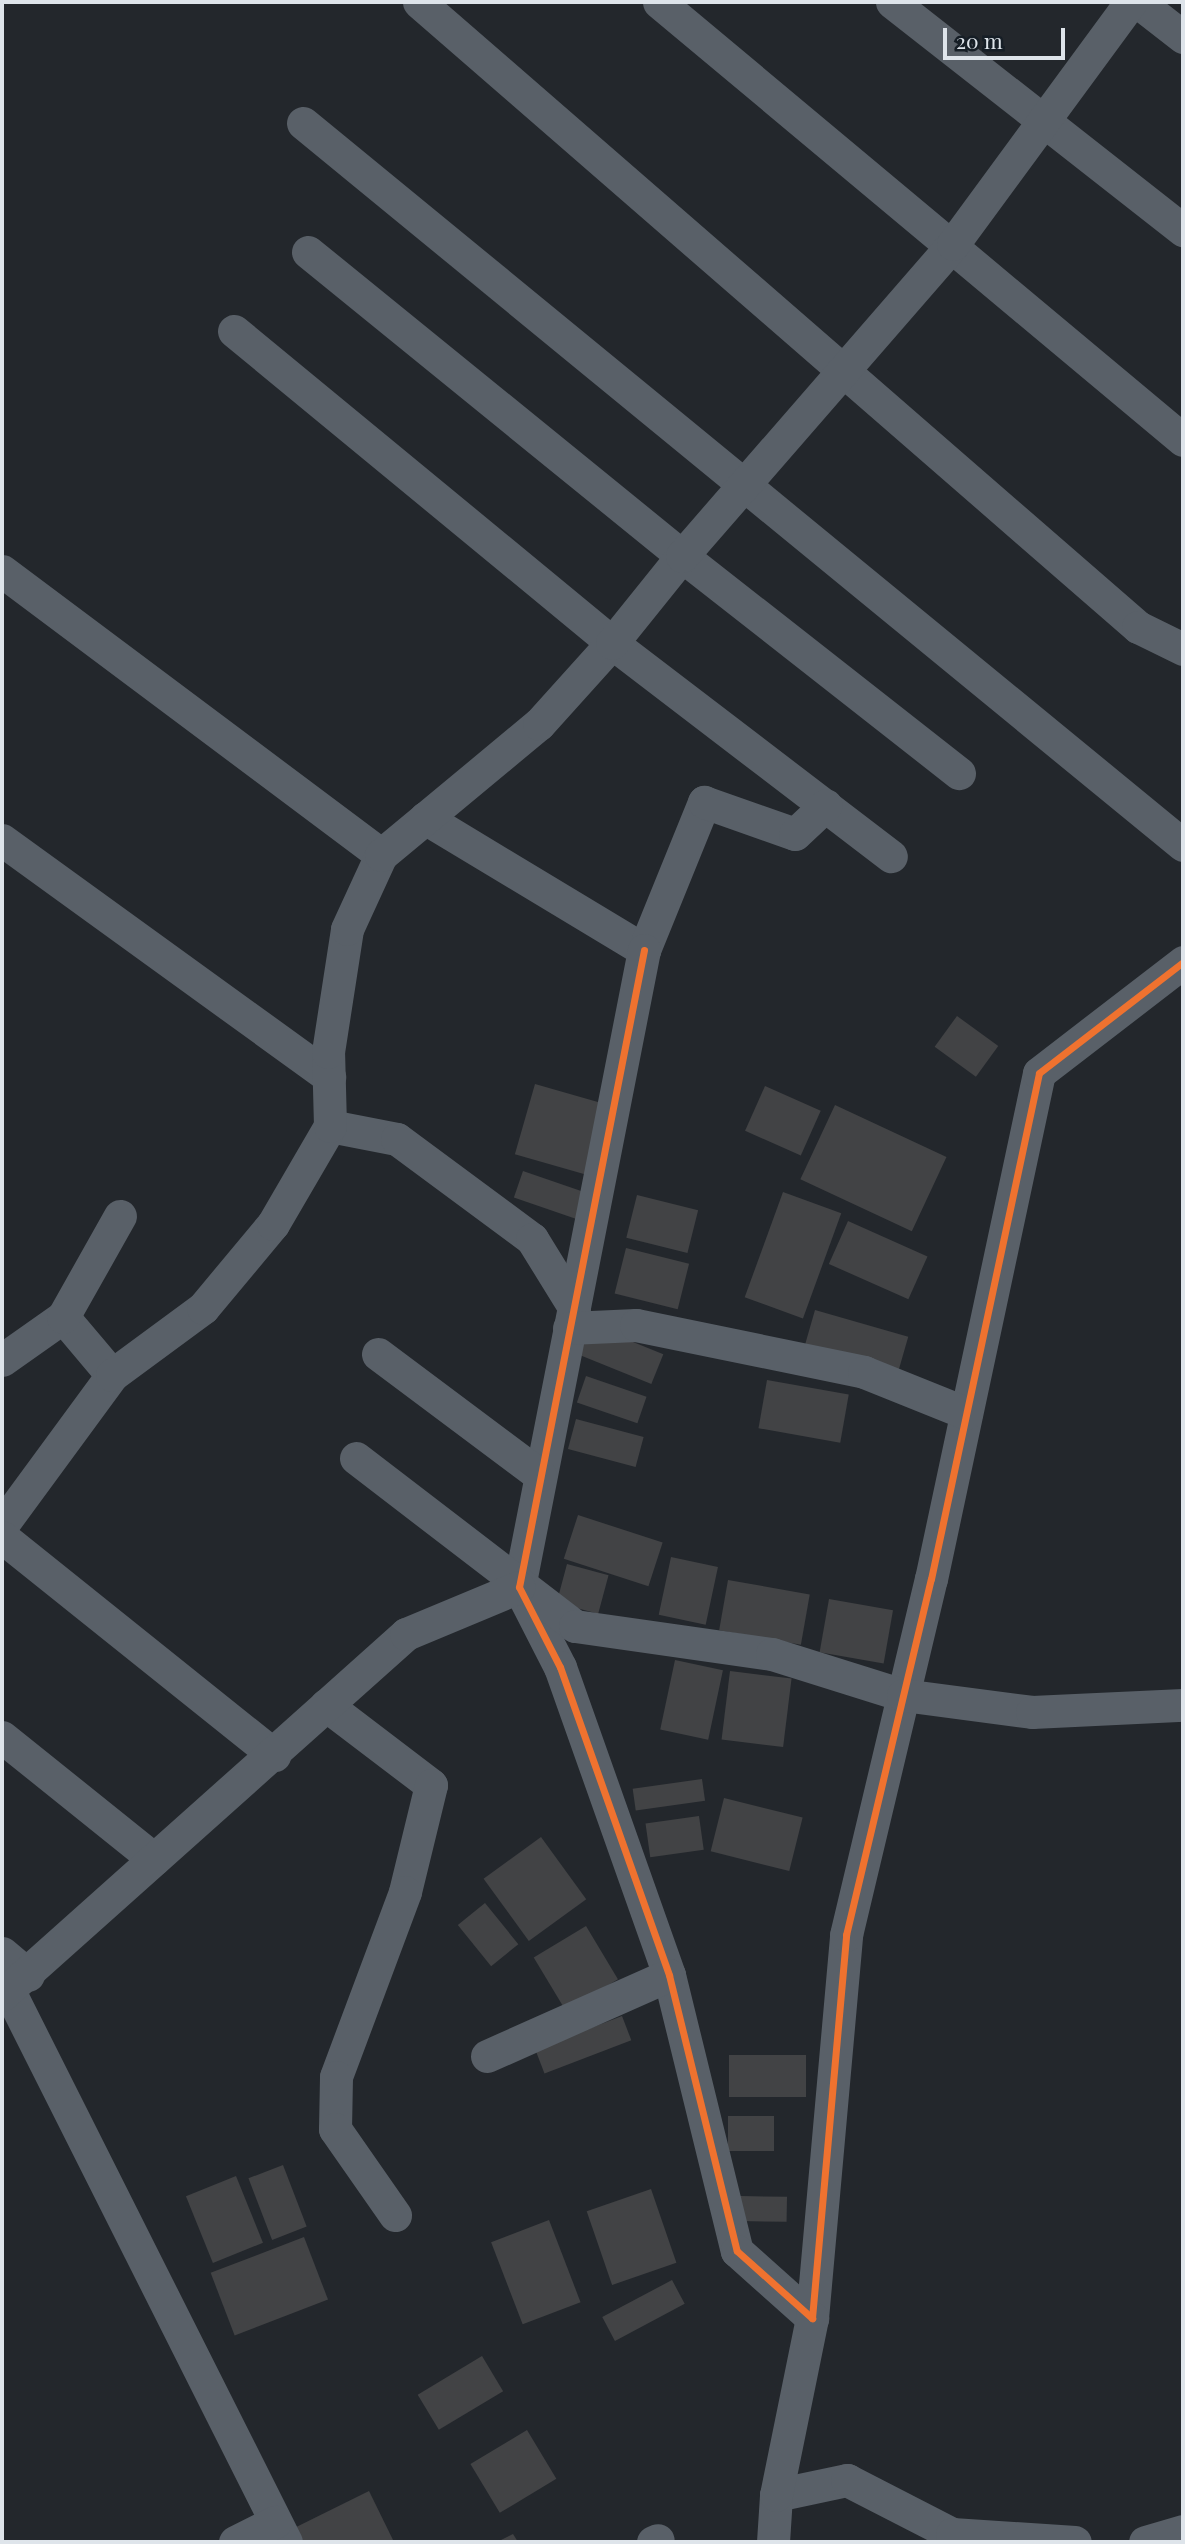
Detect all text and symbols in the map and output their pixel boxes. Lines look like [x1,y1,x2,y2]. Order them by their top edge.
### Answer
scale bar [947,14,1070,58]
text: 20 m [956,26,1003,54]

